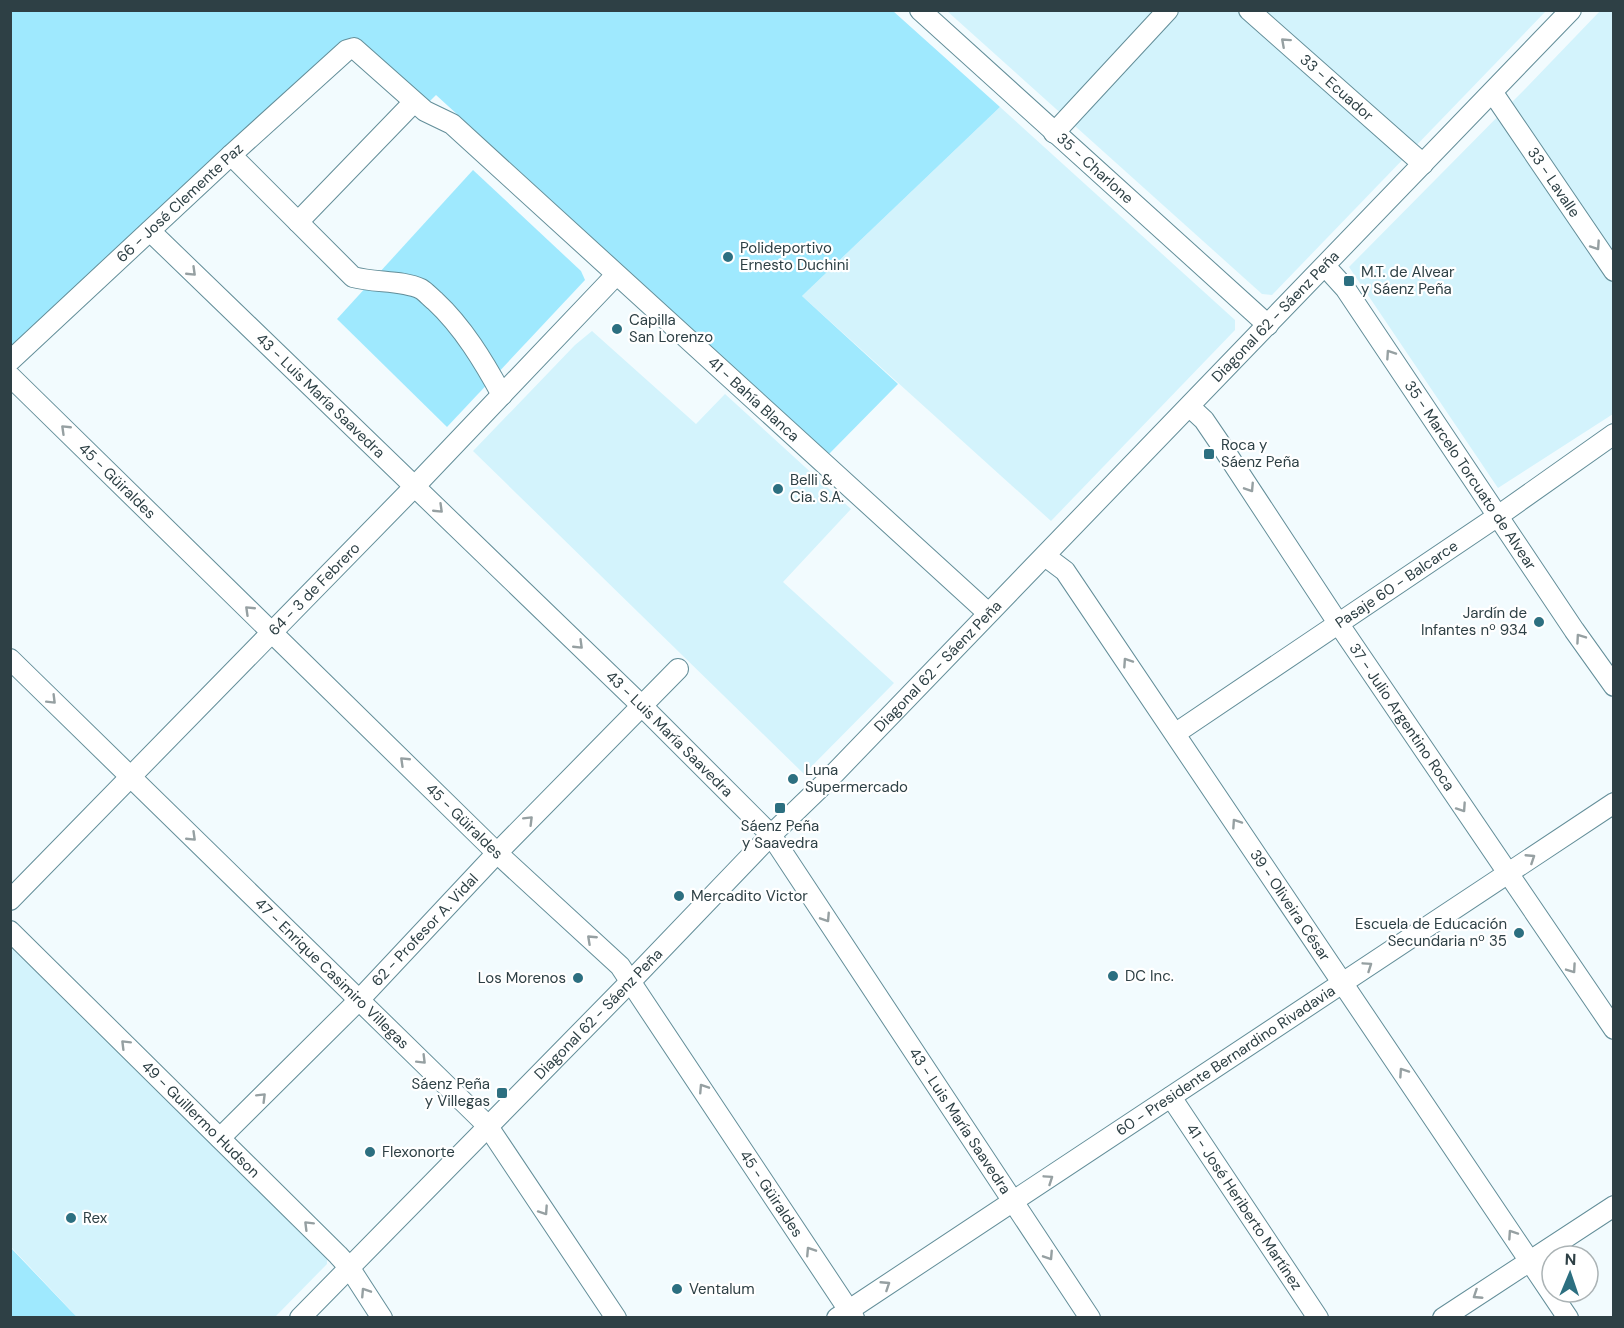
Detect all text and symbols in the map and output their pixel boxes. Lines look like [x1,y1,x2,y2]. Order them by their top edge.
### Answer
one-way arrow [1281,38,1292,49]
street label: 33 - Ecuador [1296,50,1378,126]
street label: 35 - Charlone [1052,129,1138,208]
street label: 66 - José Clemente Paz [112,139,247,267]
street label: 33 - Lavalle [1523,143,1585,221]
place label: Polideportivo Ernesto Duchini [740,238,849,275]
one-way arrow [1589,239,1600,250]
street label: Diagonal 62 - Sáenz Peña [1207,246,1343,387]
marker: Polideportivo Ernesto Duchini [721,250,735,264]
place label: M.T. de Alvear y Sáenz Peña [1361,262,1455,299]
one-way arrow [185,264,196,275]
marker: M.T. de Alvear y Sáenz Peña [1342,274,1356,288]
place label: Capilla San Lorenzo [629,310,713,347]
marker: Capilla San Lorenzo [610,322,624,336]
street label: 43 - Luis María Saavedra [252,329,389,462]
one-way arrow [1386,349,1397,360]
street label: 41 - Bahía Blanca [704,352,804,446]
street label: 35 - Marcelo Torcuato de Alvear [1400,377,1541,574]
one-way arrow [62,425,72,436]
place label: Roca y Sáenz Peña [1221,435,1299,472]
street label: 45 - Güiraldes [74,439,160,523]
marker: Roca y Sáenz Peña [1202,447,1216,461]
place label: Belli & Cia. S.A. [790,470,844,507]
one-way arrow [1242,481,1253,492]
marker: Belli & Cia. S.A. [771,482,785,496]
one-way arrow [431,502,442,513]
street label: Pasaje 60 - Balcarce [1331,536,1462,633]
street label: 64 - 3 de Febrero [264,538,364,640]
street label: Diagonal 62 - Sáenz Peña [870,596,1006,736]
place label: Jardín de Infantes nº 934 [1421,603,1527,640]
one-way arrow [246,606,257,617]
marker: Jardín de Infantes nº 934 [1532,615,1546,629]
one-way arrow [1576,633,1587,644]
one-way arrow [572,638,582,649]
street label: 37 - Julio Argentino Roca [1345,639,1459,795]
one-way arrow [1123,657,1134,668]
street label: 43 - Luis María Saavedra [601,666,737,801]
one-way arrow [45,693,56,704]
one-way arrow [400,757,410,768]
place label: Luna Supermercado [805,760,908,797]
marker: Luna Supermercado [786,772,800,786]
street label: 45 - Güiraldes [421,779,507,863]
marker: Sáenz Peña y Saavedra [773,801,787,815]
one-way arrow [1455,801,1466,812]
place label: Sáenz Peña y Saavedra [741,816,819,853]
one-way arrow [521,817,532,828]
one-way arrow [1232,819,1243,830]
one-way arrow [184,829,195,840]
street label: 39 - Oliveira César [1245,846,1335,965]
one-way arrow [1524,854,1535,865]
street label: 62 - Profesor A. Vidal [367,869,483,991]
place label: Mercadito Victor [691,886,808,906]
marker: Mercadito Victor [672,889,686,903]
street label: 47 - Enrique Casimiro Villegas [250,894,413,1053]
one-way arrow [819,912,830,923]
place label: Escuela de Educación Secundaria nº 35 [1355,914,1507,951]
marker: Escuela de Educación Secundaria nº 35 [1512,926,1526,940]
one-way arrow [587,935,598,946]
street label: Diagonal 62 - Sáenz Peña [530,944,667,1084]
one-way arrow [1362,962,1373,973]
one-way arrow [1565,962,1576,973]
place label: DC Inc. [1125,966,1174,986]
place label: Los Morenos [478,968,566,988]
marker: DC Inc. [1106,969,1120,983]
marker: Los Morenos [571,971,585,985]
street label: 60 - Presidente Bernardino Rivadavia [1112,981,1339,1140]
one-way arrow [121,1040,132,1051]
street label: 43 - Luis María Saavedra [904,1044,1015,1198]
one-way arrow [414,1053,425,1064]
street label: 49 - Guillermo Hudson [137,1056,264,1182]
one-way arrow [1400,1068,1411,1079]
place label: Sáenz Peña y Villegas [412,1074,490,1111]
one-way arrow [699,1084,710,1095]
marker: Sáenz Peña y Villegas [495,1086,509,1100]
one-way arrow [254,1093,265,1104]
street label: 41 - José Heriberto Martínez [1181,1120,1307,1294]
place label: Flexonorte [382,1142,455,1162]
marker: Flexonorte [363,1145,377,1159]
street label: 45 - Güiraldes [735,1146,807,1241]
one-way arrow [1042,1175,1053,1186]
one-way arrow [537,1204,548,1215]
place label: Rex [83,1208,108,1228]
marker: Rex [64,1211,78,1225]
one-way arrow [304,1221,315,1232]
one-way arrow [1508,1230,1520,1240]
north arrow [1540,1244,1600,1304]
one-way arrow [806,1247,818,1257]
text: N [1564,1249,1577,1270]
one-way arrow [1042,1250,1053,1261]
place label: Ventalum [689,1279,755,1299]
marker: Ventalum [670,1282,684,1296]
one-way arrow [879,1282,890,1293]
one-way arrow [361,1288,372,1299]
one-way arrow [1473,1288,1483,1300]

